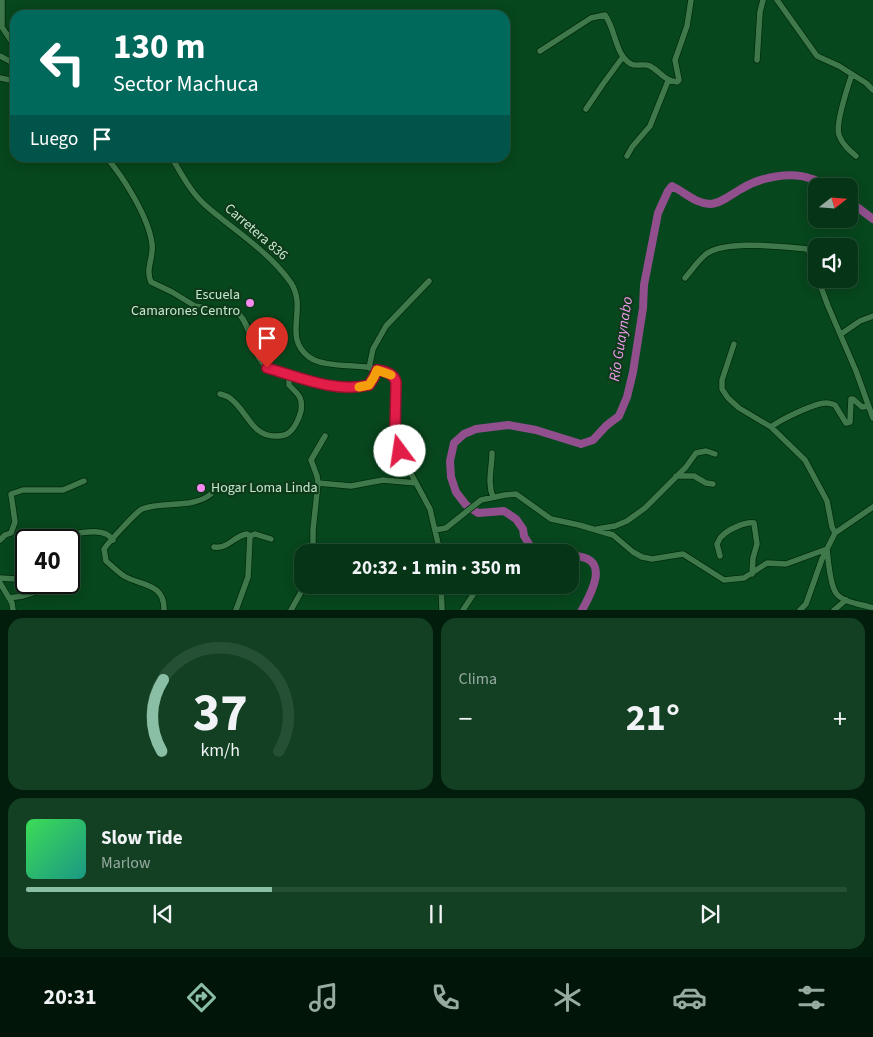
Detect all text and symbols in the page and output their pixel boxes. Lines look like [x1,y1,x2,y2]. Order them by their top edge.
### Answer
text: 130 m [113,22,205,72]
icon: left [30,30,95,95]
text: Sector Machuca [113,68,259,100]
icon: arrive [88,125,116,153]
text: Luego [30,126,78,153]
north arrow [808,178,858,228]
map controls [808,178,858,288]
street label: Carretera 836 [220,199,292,265]
button: sound [808,238,858,288]
place label: Escuela Camarones Centro [131,285,240,321]
water label: Río Guaynabo [604,295,638,383]
marker: Escuela Camarones Centro [244,297,256,309]
pin [246,317,288,368]
icon: arrive [253,324,281,352]
position arrow [373,424,425,476]
place label: Hogar Loma Linda [211,478,318,498]
marker: Hogar Loma Linda [195,482,207,494]
speed limit sign: 40 [15,529,80,594]
text: 20:32 · 1 min · 350 m [352,555,521,582]
text: Clima [459,668,497,690]
text: 37 [193,677,248,751]
text: 21° [626,691,680,745]
text: − [459,699,472,739]
text: + [833,699,847,739]
text: km/h [200,738,240,763]
text: Slow Tide [101,825,182,852]
text: Marlow [101,852,150,874]
icon: previous [149,900,177,928]
icon: pause [422,900,450,928]
icon: next [696,900,724,928]
icon: directions [184,980,219,1015]
icon: music [306,980,341,1015]
icon: phone [428,980,463,1015]
icon: climate [550,980,585,1015]
icon: car [672,980,707,1015]
icon: filters [794,980,829,1015]
text: 20:31 [44,981,97,1013]

